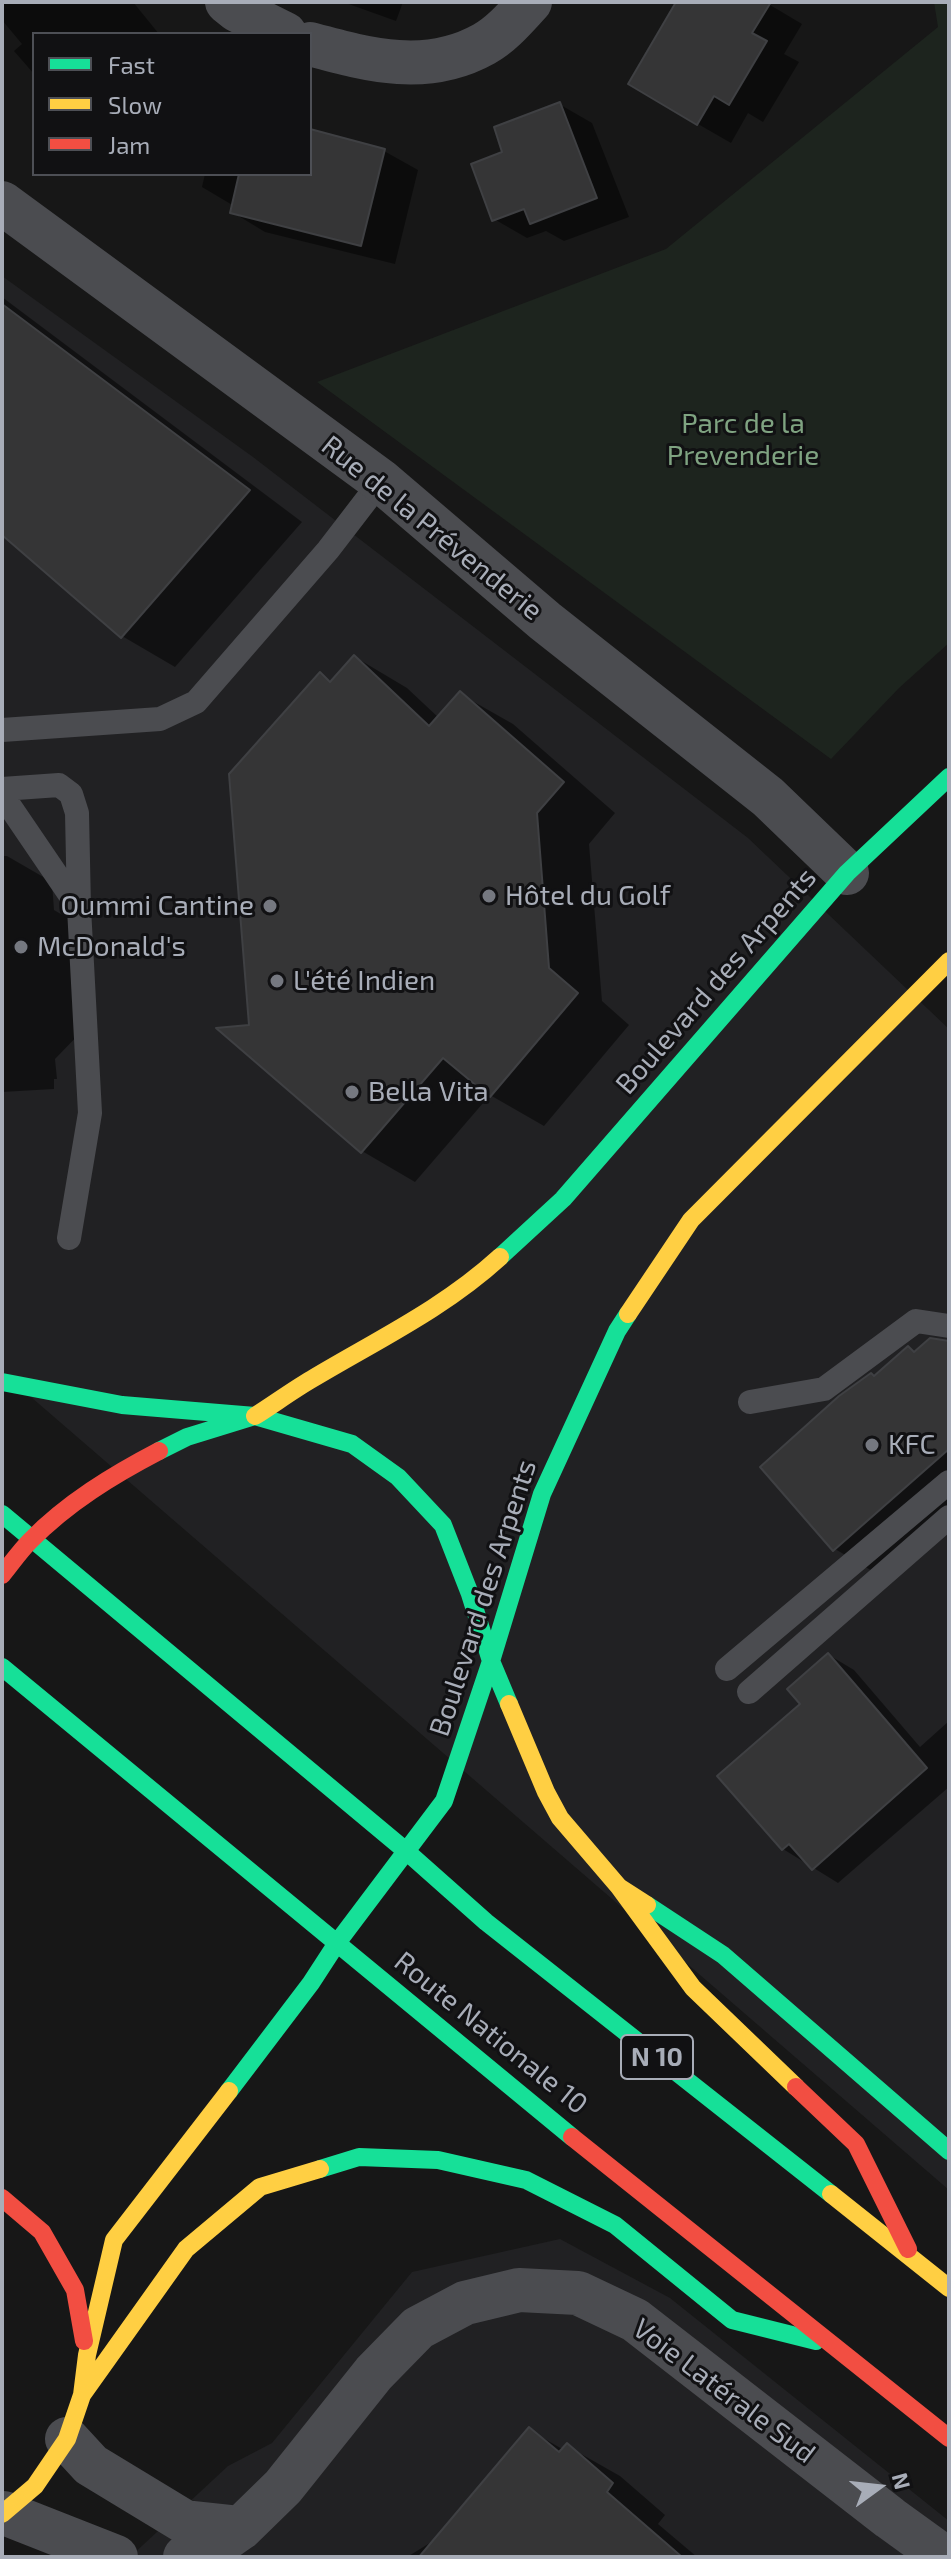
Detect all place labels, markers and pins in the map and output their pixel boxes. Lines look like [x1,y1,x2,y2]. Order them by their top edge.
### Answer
place label: Hôtel du Golf [505,879,670,913]
marker: Hôtel du Golf [480,887,498,905]
place label: Oummi Cantine [61,889,254,923]
marker: Oummi Cantine [261,897,279,915]
place label: McDonald's [37,930,186,964]
marker: McDonald's [12,938,30,956]
place label: L'été Indien [293,964,435,998]
marker: L'été Indien [268,972,286,990]
place label: Bella Vita [368,1075,489,1109]
marker: Bella Vita [343,1083,361,1101]
place label: KFC [888,1428,935,1462]
marker: KFC [863,1436,881,1454]

